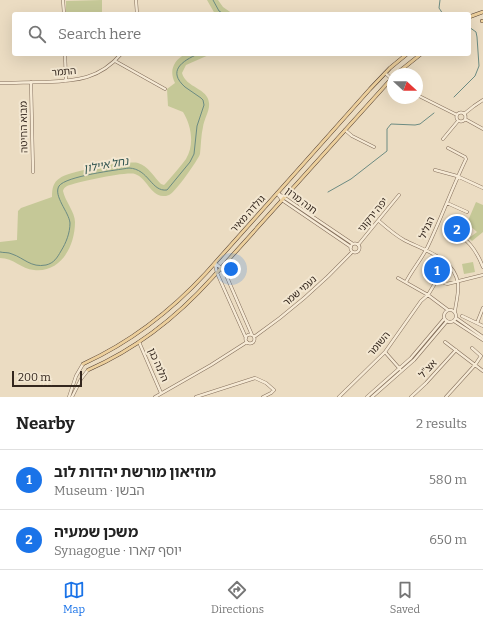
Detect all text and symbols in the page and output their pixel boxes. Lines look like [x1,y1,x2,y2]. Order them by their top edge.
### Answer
search box [12,12,471,56]
icon: search [26,23,48,45]
text: Search here [58,25,141,43]
street label: התמר [51,65,77,79]
north arrow [387,68,423,104]
street label: מבוא החיטה [18,100,30,153]
water label: נחל איילון [83,155,130,175]
street label: חנה מרון [283,185,319,217]
street label: גולדה מאיר [228,193,268,235]
street label: יפה ירקוני [355,195,391,235]
pin: 2 [444,214,470,244]
street label: הגליל [417,215,437,241]
pin: 1 [424,255,450,285]
your location [221,259,241,279]
street label: נעמי שמר [281,273,319,309]
street label: השומר [365,329,393,359]
street label: הלנה כגן [145,346,171,384]
street label: אצ"ל [416,357,440,381]
scale bar [12,369,82,388]
text: 200 m [18,371,51,384]
text: Nearby [16,413,75,434]
text: 2 results [416,416,467,431]
text: מוזיאון מורשת יהדות לוב [54,463,216,481]
text: 1 [26,472,32,487]
text: 580 m [429,472,467,487]
text: Museum · הבשן [54,483,145,498]
text: משכן שמעיה [54,523,138,541]
text: 2 [25,532,33,547]
text: 650 m [429,532,467,547]
text: Synagogue · יוסף קארו [54,543,182,558]
tab: Map [63,579,85,616]
tab: Directions [211,579,264,616]
tab: Saved [390,579,420,616]

